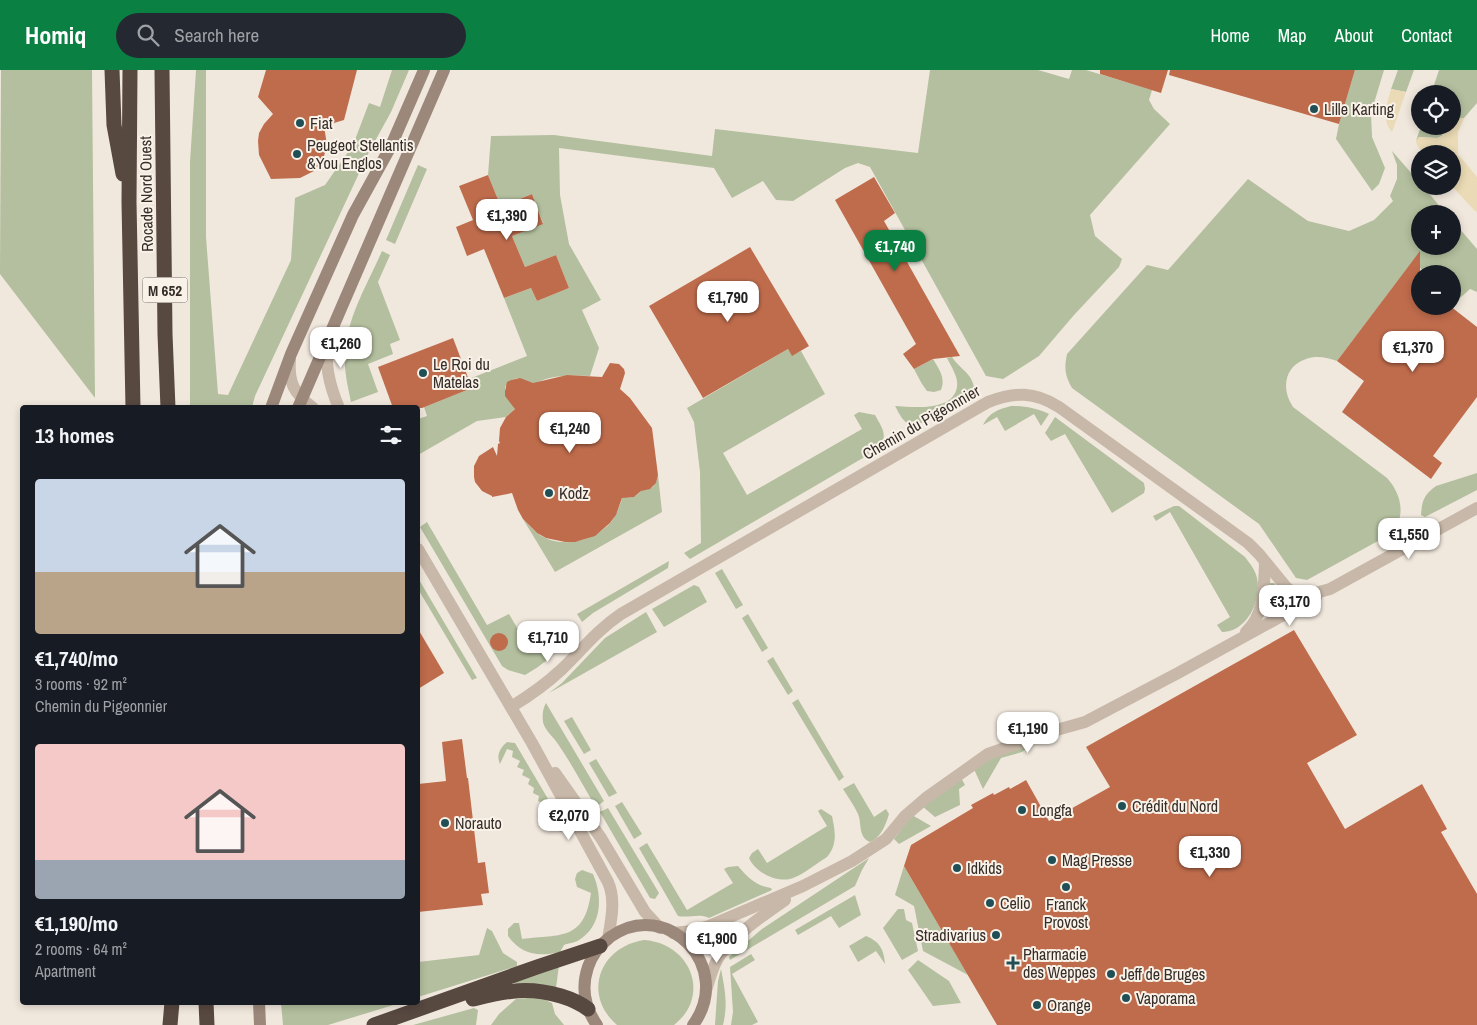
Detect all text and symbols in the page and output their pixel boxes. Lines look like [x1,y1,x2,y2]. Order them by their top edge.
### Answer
search box [116,13,466,58]
text: Homiq [25,19,86,51]
icon: search [134,21,162,49]
text: Search here [174,22,259,48]
text: Home [1210,23,1250,48]
text: Map [1278,23,1307,48]
text: About [1335,23,1373,48]
text: Contact [1401,23,1452,48]
map controls [1411,85,1461,315]
button: locate [1411,85,1461,135]
place label: Lille Karting [1324,98,1395,120]
marker: Lille Karting [1308,103,1320,115]
place label: Fiat [310,112,333,134]
marker: Fiat [294,117,306,129]
place label: Peugeot Stellantis &You Englos [307,134,414,174]
street label: Rocade Nord Ouest [134,135,158,252]
button: layers [1411,145,1461,195]
marker: Peugeot Stellantis &You Englos [291,148,303,160]
pin: €1,390 [466,198,548,241]
text: €1,390 [487,204,527,226]
button: + [1411,205,1461,255]
pin: €1,740 [854,230,936,272]
text: €1,740 [875,235,915,257]
button: − [1411,265,1461,315]
road number: M 652 [142,278,188,302]
pin: €1,790 [687,280,769,323]
text: €1,790 [708,286,748,308]
pin: €1,260 [300,326,382,369]
pin: €1,370 [1372,330,1454,373]
text: €1,260 [321,332,361,354]
text: €1,370 [1393,336,1433,358]
place label: Le Roi du Matelas [433,353,490,393]
marker: Le Roi du Matelas [417,367,429,379]
street label: Chemin du Pigeonnier [858,379,984,465]
pin: €1,240 [529,412,611,454]
text: €1,240 [550,417,590,439]
text: 13 homes [35,421,114,450]
icon: filters [377,421,405,449]
place label: Kodz [559,482,589,504]
marker: Kodz [543,487,555,499]
icon: home [175,511,265,601]
pin: €1,550 [1368,518,1450,560]
text: €1,550 [1389,523,1429,545]
pin: €3,170 [1249,584,1331,627]
text: €3,170 [1270,590,1310,612]
pin: €1,710 [507,620,589,663]
text: €1,710 [528,626,568,648]
text: €1,740/mo [35,644,118,673]
text: 3 rooms · 92 m² [35,673,127,695]
text: Chemin du Pigeonnier [35,695,167,717]
pin: €1,190 [987,712,1069,754]
text: €1,190 [1008,717,1048,739]
icon: home [175,776,265,866]
place label: Crédit du Nord [1132,795,1218,817]
pin: €2,070 [528,798,610,841]
place label: Longfa [1032,799,1073,821]
marker: Crédit du Nord [1116,800,1128,812]
text: €2,070 [549,804,589,826]
marker: Longfa [1016,804,1028,816]
place label: Norauto [455,812,502,834]
marker: Norauto [439,817,451,829]
pin: €1,330 [1169,836,1251,878]
text: €1,330 [1190,841,1230,863]
place label: Mag Presse [1062,849,1132,871]
marker: Mag Presse [1046,854,1058,866]
place label: Idkids [967,857,1002,879]
marker: Idkids [951,862,963,874]
marker: Franck Provost [1060,881,1072,893]
place label: Celio [1000,892,1031,914]
place label: Franck Provost [1044,893,1089,933]
marker: Celio [984,897,996,909]
text: €1,190/mo [35,909,118,938]
pin: €1,900 [676,922,758,964]
place label: Stradivarius [915,924,986,946]
text: €1,900 [697,927,737,949]
marker: Stradivarius [990,929,1002,941]
text: 2 rooms · 64 m² [35,938,127,960]
place label: Pharmacie des Weppes [1023,943,1096,983]
marker: Pharmacie des Weppes [1007,957,1019,969]
text: Apartment [35,960,96,982]
place label: Jeff de Bruges [1121,963,1205,985]
marker: Jeff de Bruges [1105,968,1117,980]
place label: Vaporama [1136,987,1196,1009]
marker: Vaporama [1120,992,1132,1004]
place label: Orange [1047,994,1091,1016]
marker: Orange [1031,999,1043,1011]

